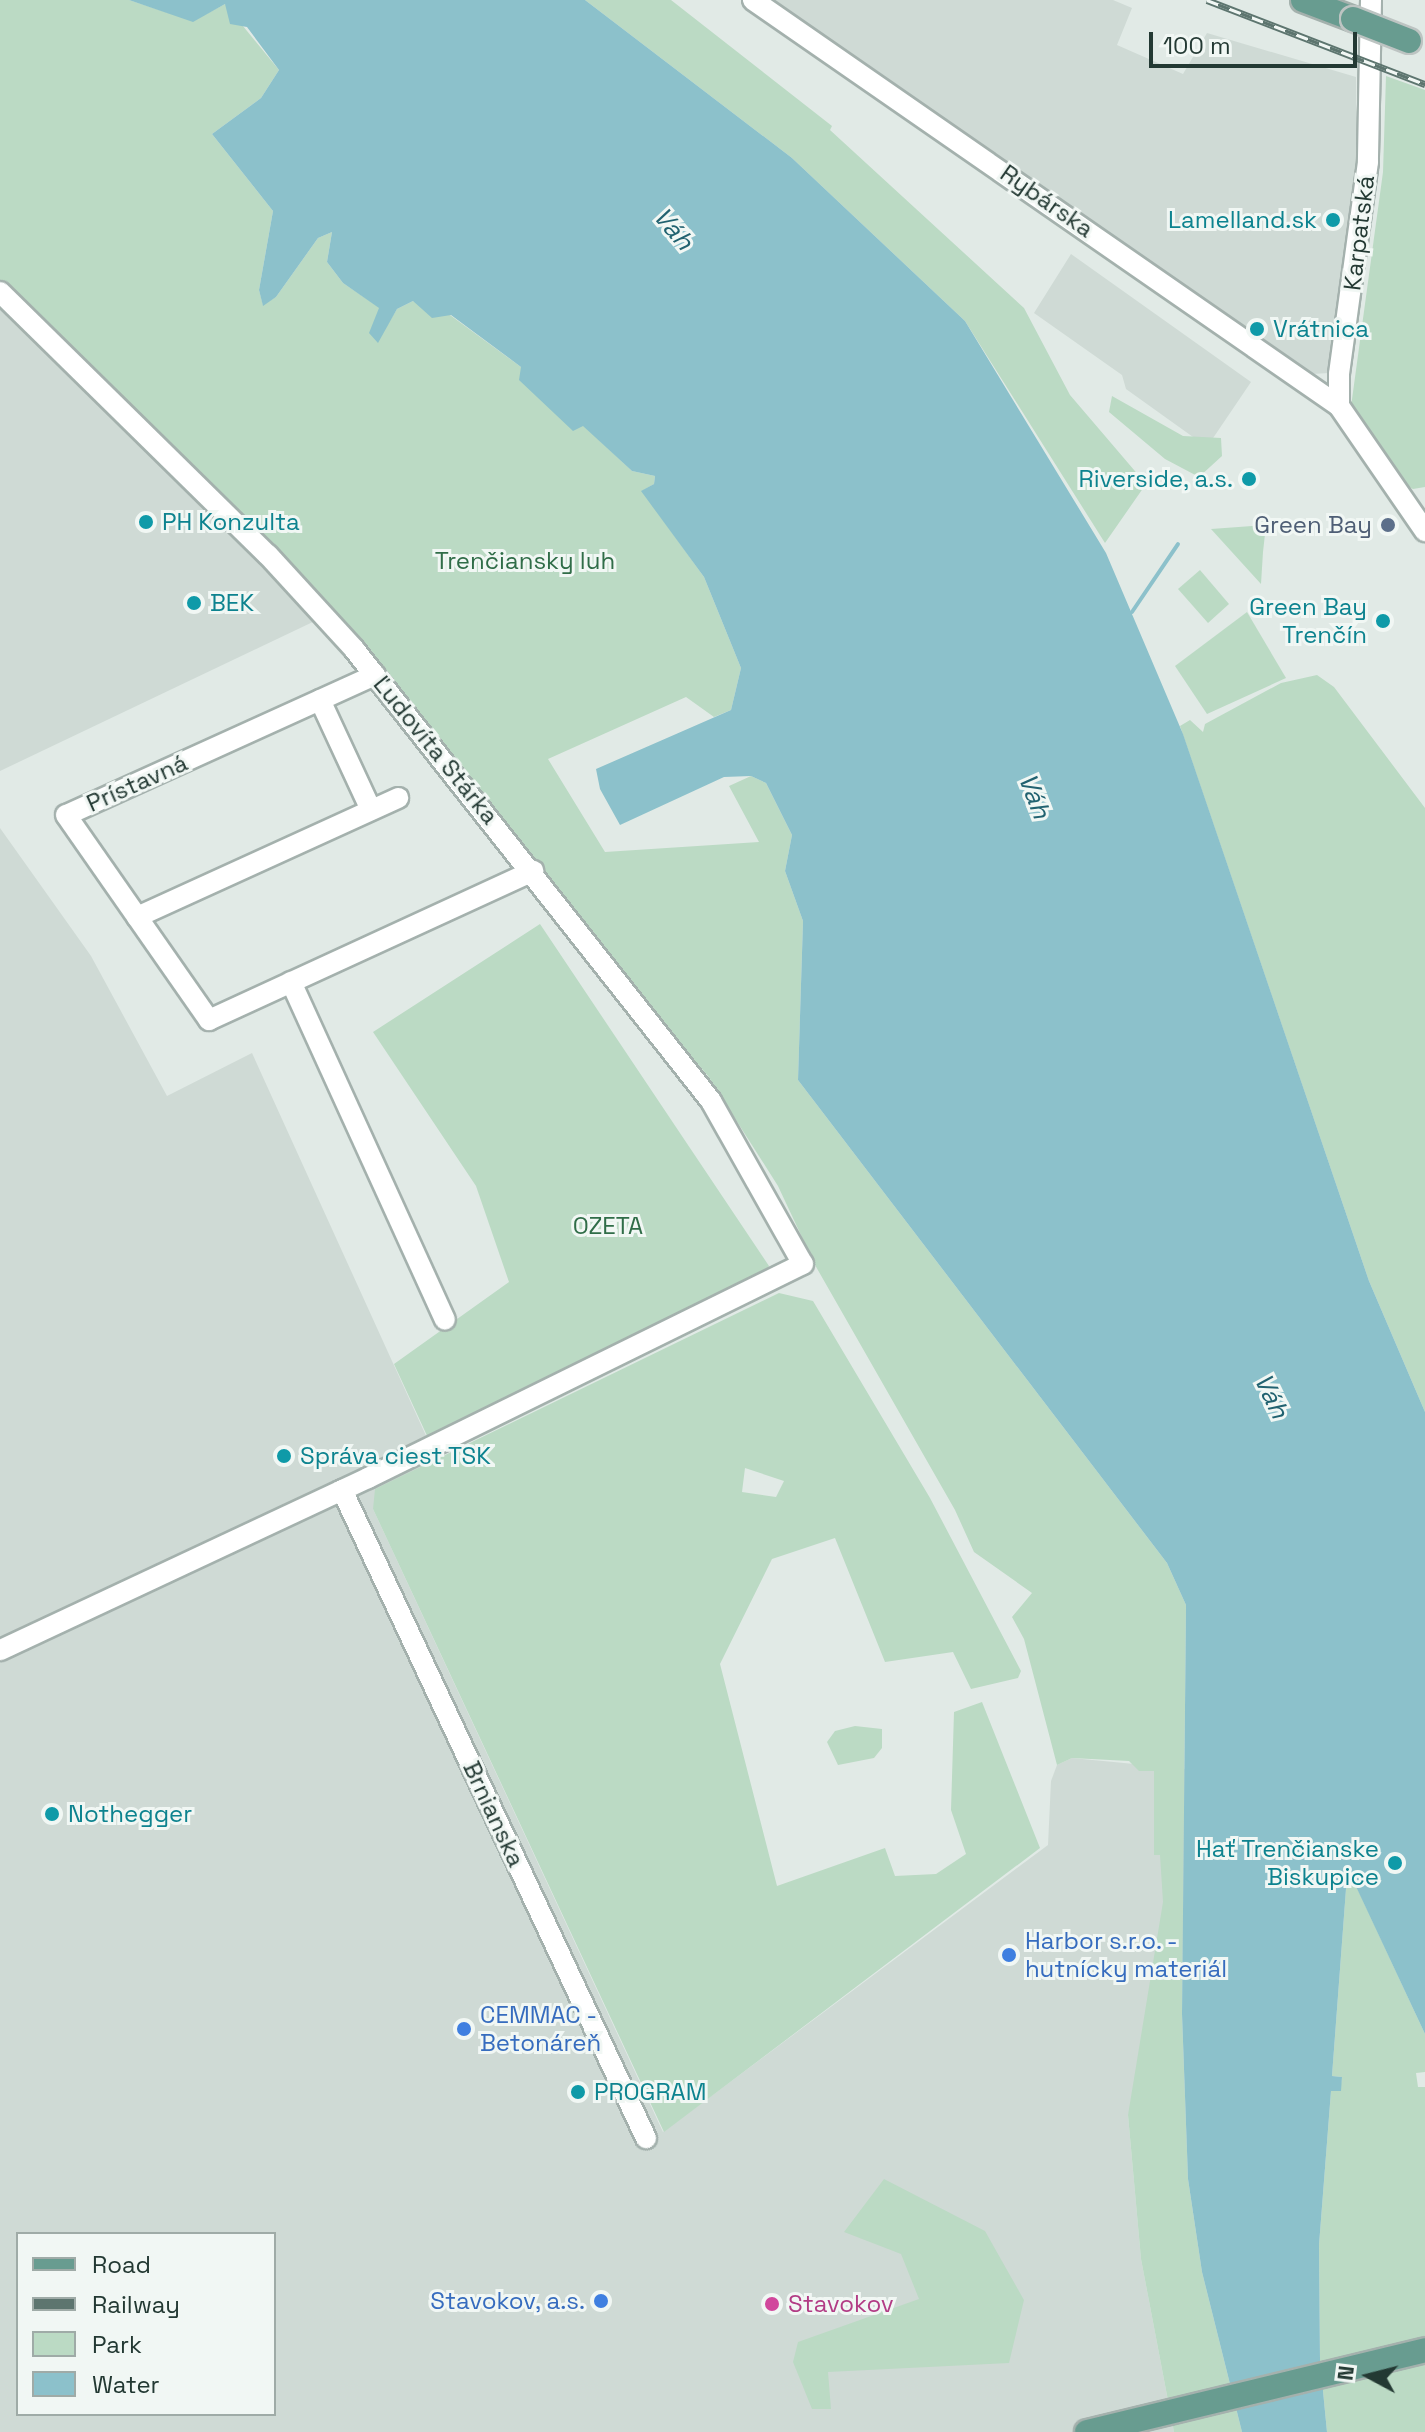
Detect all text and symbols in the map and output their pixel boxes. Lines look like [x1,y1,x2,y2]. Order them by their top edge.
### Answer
scale bar [1153,16,1361,66]
text: 100 m [1163,30,1231,61]
street label: Rybárska [995,159,1099,243]
street label: Karpatská [1338,174,1380,292]
water label: Váh [646,201,700,257]
place label: Lamelland.sk [1168,206,1317,234]
marker: Lamelland.sk [1324,211,1342,229]
place label: Vrátnica [1273,315,1369,343]
marker: Vrátnica [1248,320,1266,338]
place label: Riverside, a.s. [1078,465,1233,493]
marker: Riverside, a.s. [1240,470,1258,488]
place label: PH Konzulta [162,508,300,536]
place label: Green Bay [1254,511,1372,539]
marker: PH Konzulta [137,513,155,531]
marker: Green Bay [1379,516,1397,534]
park label: Trenčiansky luh [435,547,615,575]
place label: BEK [210,589,254,617]
place label: Green Bay Trenčín [1249,593,1367,649]
marker: BEK [185,594,203,612]
marker: Green Bay Trenčín [1374,612,1392,630]
street label: Ľudovíta Stárka [367,670,505,830]
street label: Prístavná [82,748,192,818]
water label: Váh [1011,769,1057,823]
park label: OZETA [573,1212,643,1240]
water label: Váh [1247,1368,1295,1424]
place label: Správa ciest TSK [300,1442,492,1470]
marker: Správa ciest TSK [275,1447,293,1465]
street label: Brnianska [457,1757,531,1871]
place label: Nothegger [68,1800,192,1828]
marker: Nothegger [43,1805,61,1823]
place label: Hať Trenčianske Biskupice [1195,1835,1379,1891]
marker: Hať Trenčianske Biskupice [1386,1854,1404,1872]
place label: Harbor s.r.o. - hutnícky materiál [1025,1927,1227,1983]
marker: Harbor s.r.o. - hutnícky materiál [1000,1946,1018,1964]
place label: CEMMAC - Betonáreň [480,2001,601,2057]
marker: CEMMAC - Betonáreň [455,2020,473,2038]
place label: PROGRAM [594,2078,706,2106]
marker: PROGRAM [569,2083,587,2101]
legend [16,2232,276,2416]
text: Road [92,2249,151,2280]
place label: Stavokov, a.s. [430,2287,585,2315]
text: Railway [92,2289,180,2320]
place label: Stavokov [788,2290,894,2318]
marker: Stavokov, a.s. [592,2292,610,2310]
marker: Stavokov [763,2295,781,2313]
text: Park [92,2329,142,2360]
north arrow [1329,2336,1409,2416]
text: N [1330,2364,1360,2382]
text: Water [92,2369,160,2400]

